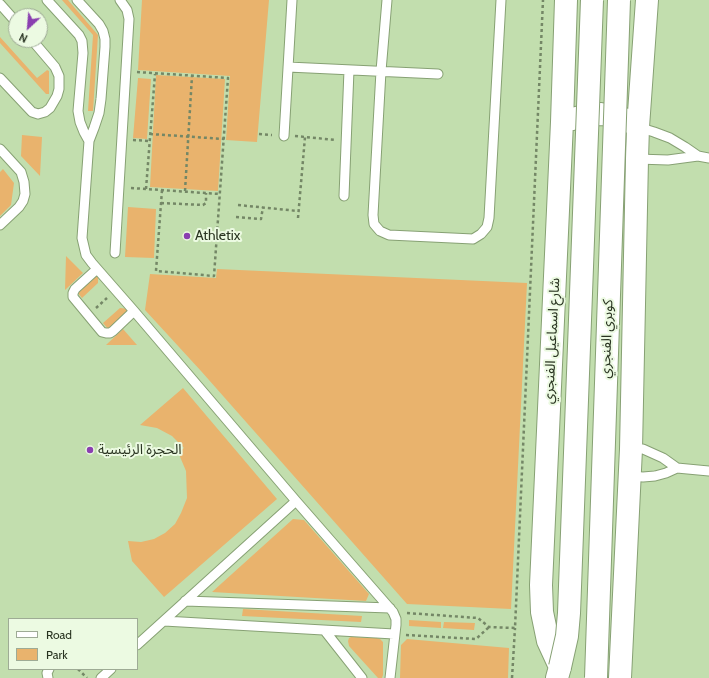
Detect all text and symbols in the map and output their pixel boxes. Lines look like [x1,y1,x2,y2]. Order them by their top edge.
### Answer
north arrow [8,8,48,48]
text: N [17,30,30,46]
place label: Athletix [195,228,240,244]
marker: Athletix [182,231,192,241]
street label: شارع اسماعيل الفنجري [540,277,564,405]
street label: كوبري الفنجري [597,299,617,379]
place label: الحجرة الرئيسية [98,442,182,458]
marker: الحجرة الرئيسية [85,445,95,455]
legend [8,618,138,670]
text: Road [46,627,72,642]
text: Park [46,647,68,662]

